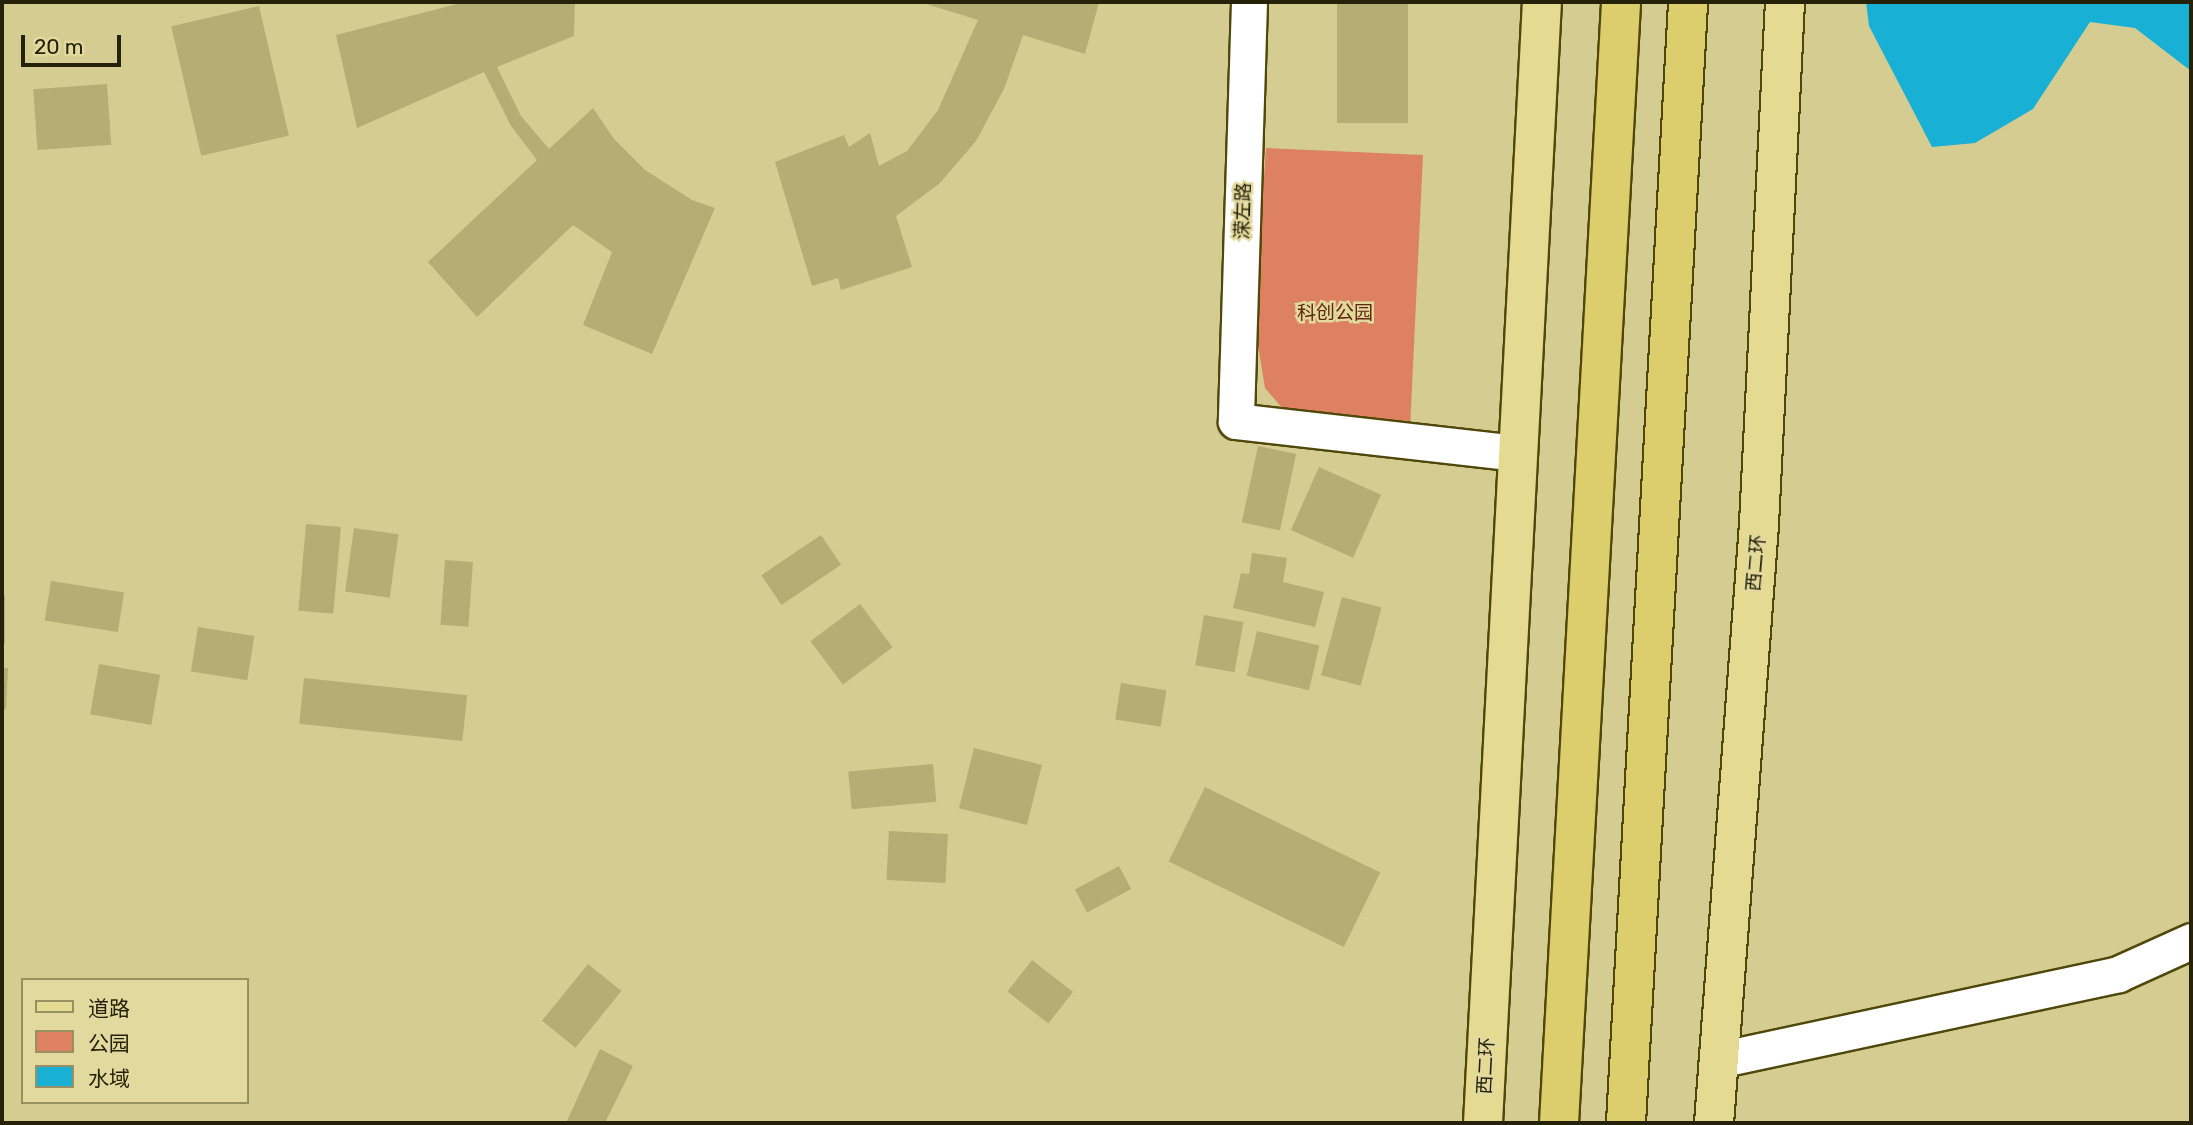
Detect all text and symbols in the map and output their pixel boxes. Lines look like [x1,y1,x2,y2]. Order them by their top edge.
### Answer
scale bar [24,21,124,65]
text: 20 m [34,34,83,59]
street label: 溁左路 [1231,182,1255,240]
park label: 科创公园 [1297,302,1373,324]
street label: 西二环 [1742,534,1770,592]
legend [21,978,248,1104]
text: 道路 [88,996,130,1021]
text: 公园 [88,1031,130,1056]
street label: 西二环 [1473,1037,1499,1095]
text: 水域 [88,1066,130,1091]

